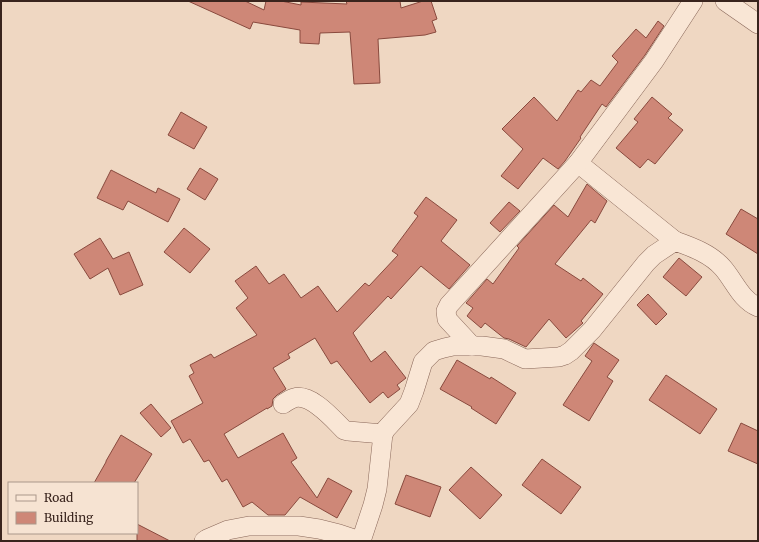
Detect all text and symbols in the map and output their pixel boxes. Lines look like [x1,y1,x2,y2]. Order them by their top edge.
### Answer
legend [8,482,138,534]
text: Road [44,490,73,505]
text: Building [44,510,94,525]

